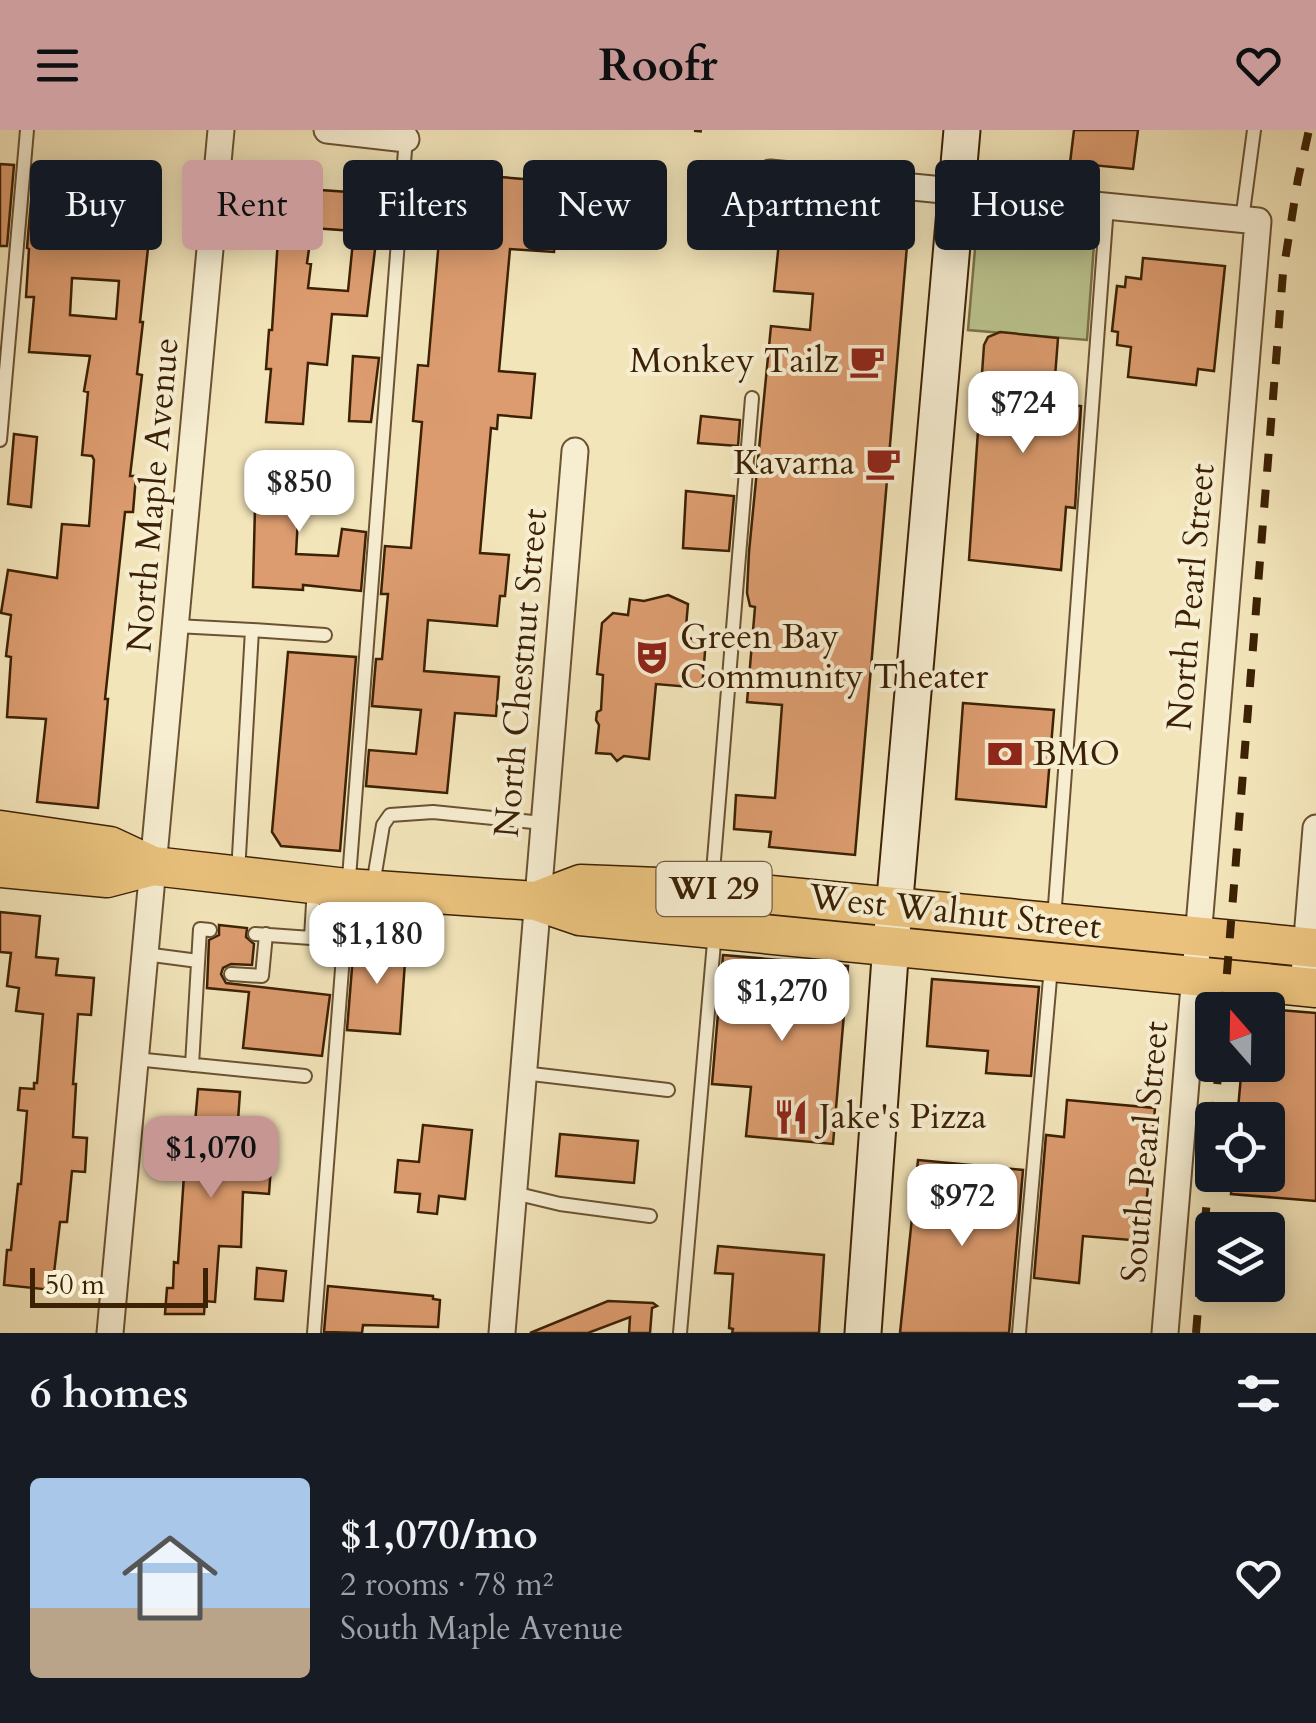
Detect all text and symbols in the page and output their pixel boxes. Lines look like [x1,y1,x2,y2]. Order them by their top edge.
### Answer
text: Roofr [598,35,718,96]
icon: menu [30,38,85,93]
icon: heart [1231,38,1286,93]
chip: Buy [30,160,162,250]
chip: Rent [182,160,323,250]
chip: Filters [343,160,503,250]
chip: New [523,160,667,250]
chip: Apartment [687,160,915,250]
chip: House [935,160,1100,250]
street label: North Maple Avenue [115,336,191,654]
place label: Monkey Tailz [630,337,839,385]
cafe icon: Monkey Tailz [848,342,886,380]
pin: $724 [964,371,1082,456]
text: $724 [990,381,1056,425]
place label: Kavarna [733,439,855,487]
cafe icon: Kavarna [864,444,902,482]
pin: $850 [240,450,358,535]
text: $850 [266,460,332,504]
street label: North Pearl Street [1155,461,1227,733]
street label: North Chestnut Street [483,507,559,839]
place label: Green Bay Community Theater [680,613,989,701]
theatre icon: Green Bay Community Theater [633,638,671,676]
place label: BMO [1033,730,1120,778]
bank icon: BMO [986,735,1024,773]
road number: WI 29 [656,862,772,916]
street label: West Walnut Street [806,873,1103,951]
pin: $1,180 [296,902,458,987]
text: $1,180 [331,912,423,956]
pin: $1,270 [701,959,863,1044]
text: $1,270 [736,969,828,1013]
north arrow [1195,992,1285,1082]
map controls [1195,992,1285,1302]
street label: South Pearl Street [1110,1019,1180,1285]
place label: Jake's Pizza [814,1093,987,1141]
restaurant icon: Jake's Pizza [772,1098,810,1136]
button: locate [1195,1102,1285,1192]
pin: $1,070 [130,1116,292,1201]
text: $1,070 [165,1126,257,1170]
pin: $972 [903,1164,1021,1249]
text: $972 [929,1174,995,1218]
button: layers [1195,1212,1285,1302]
scale bar [30,1263,208,1308]
text: 50 m [45,1266,105,1304]
text: 6 homes [30,1365,188,1422]
icon: filters [1231,1366,1286,1421]
text: $1,070/mo [340,1506,538,1563]
icon: home [110,1518,230,1638]
icon: heart [1231,1551,1286,1606]
text: 2 rooms · 78 m² [340,1563,553,1607]
text: South Maple Avenue [340,1607,623,1651]

